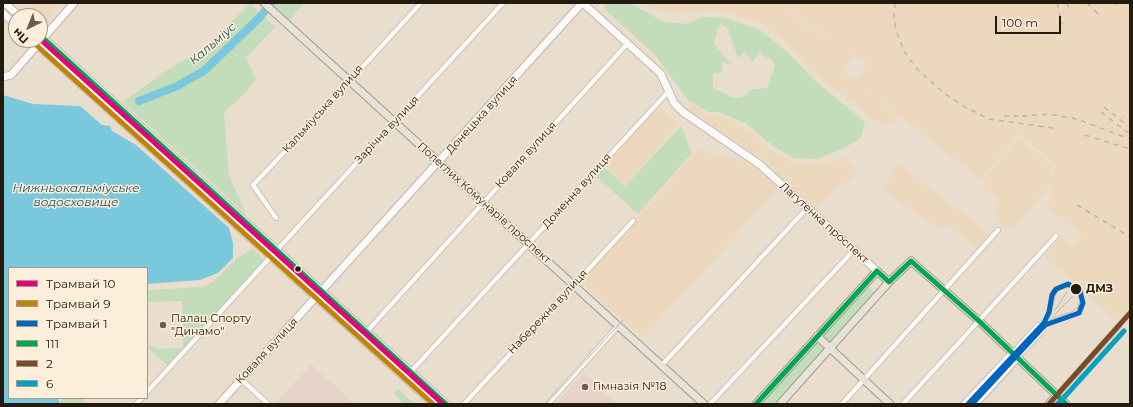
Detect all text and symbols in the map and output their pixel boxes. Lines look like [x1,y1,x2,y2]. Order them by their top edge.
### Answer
north arrow [8,8,48,48]
scale bar [997,8,1063,34]
text: 100 m [1002,15,1038,30]
water label: Кальміус [187,20,239,68]
text: Пн [10,25,31,47]
street label: Кальміуська вулиця [280,62,366,156]
street label: Донецька вулиця [444,73,520,157]
street label: Зарічна вулиця [352,93,422,167]
street label: Коваля вулиця [493,119,559,191]
street label: Полеглих Комунарів проспект [415,140,553,266]
street label: Доменна вулиця [540,151,614,231]
street label: Лагутенка проспект [777,180,871,266]
water label: Нижньокальміуське водосховище [12,181,140,209]
unlabelled marker [293,264,303,274]
legend [8,267,148,399]
street label: Набережна вулиця [505,267,591,357]
text: Трамвай 10 [46,276,116,291]
marker: ДМЗ [1069,282,1083,296]
place label: ДМЗ [1086,282,1113,296]
text: Трамвай 9 [46,296,111,311]
place label: Палац Спорту "Динамо" [171,312,251,338]
street label: Коваля вулиця [233,315,301,387]
text: Трамвай 1 [46,316,108,331]
marker: Палац Спорту "Динамо" [158,320,168,330]
text: 111 [46,336,59,351]
text: 2 [46,356,53,371]
text: 6 [46,376,53,391]
place label: Гімназія №18 [593,380,666,394]
marker: Гімназія №18 [580,382,590,392]

